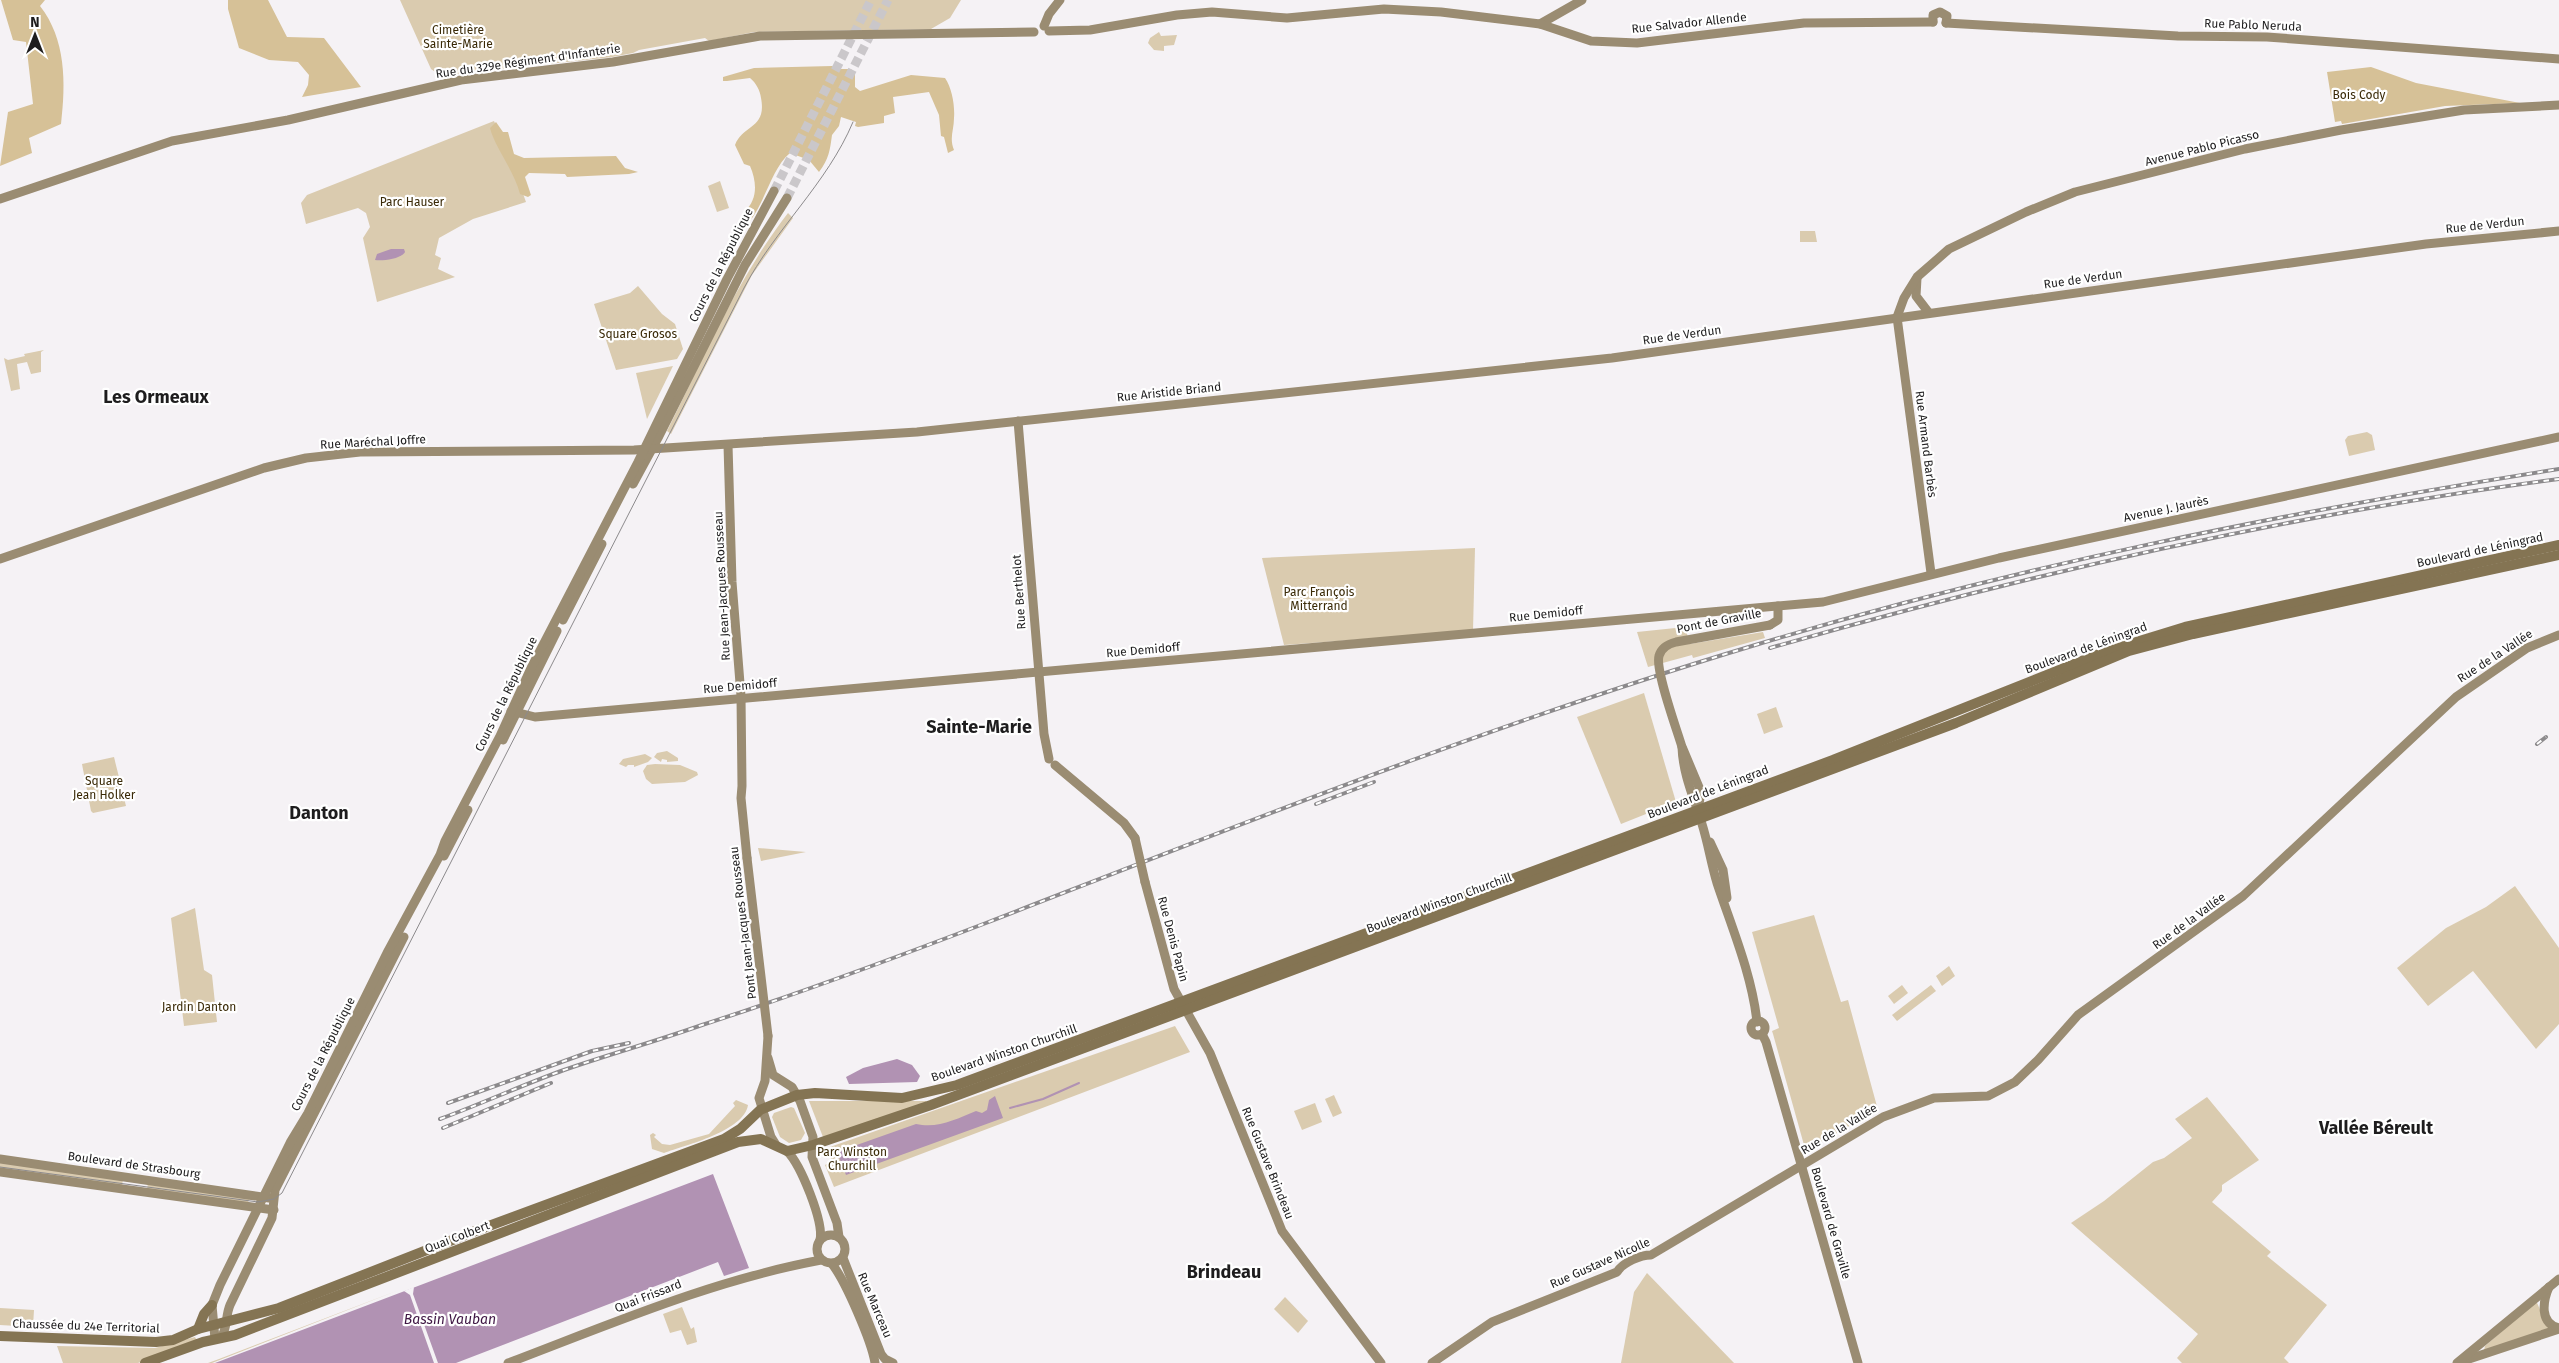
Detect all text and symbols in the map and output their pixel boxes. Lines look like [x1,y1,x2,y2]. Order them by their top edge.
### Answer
north arrow [10,10,60,60]
street label: Rue Salvador Allende [1631,10,1747,36]
text: N [30,14,40,31]
street label: Rue Pablo Neruda [2204,16,2302,34]
park label: Cimetière Sainte-Marie [423,23,493,51]
street label: Rue du 329e Régiment d'Infanterie [435,41,621,81]
park label: Bois Cody [2332,88,2386,102]
street label: Avenue Pablo Picasso [2143,127,2261,169]
park label: Parc Hauser [380,195,445,209]
street label: Cours de la République [686,206,756,324]
street label: Rue de Verdun [2445,214,2525,236]
street label: Rue de Verdun [2043,267,2123,291]
street label: Rue de Verdun [1642,323,1722,347]
park label: Square Grosos [599,327,678,341]
street label: Rue Aristide Briand [1116,380,1222,404]
district label: Les Ormeaux [103,386,210,408]
street label: Rue Armand Barbès [1913,390,1940,499]
street label: Rue Maréchal Joffre [320,432,426,452]
street label: Avenue J. Jaurès [2122,493,2210,525]
street label: Rue Jean-Jacques Rousseau [711,511,733,661]
street label: Boulevard de Léningrad [2416,530,2544,570]
street label: Rue Berthelot [1009,553,1029,630]
park label: Parc François Mitterrand [1284,585,1355,613]
street label: Rue Demidoff [1508,603,1585,625]
street label: Pont de Graville [1675,606,1763,636]
street label: Boulevard de Léningrad [2023,619,2149,677]
street label: Rue de la Vallée [2455,627,2535,685]
street label: Cours de la République [472,634,540,754]
street label: Rue Demidoff [1105,640,1182,660]
street label: Rue Demidoff [702,676,779,696]
district label: Sainte-Marie [926,716,1032,738]
street label: Boulevard de Léningrad [1645,762,1771,822]
park label: Square Jean Holker [73,774,136,802]
district label: Danton [289,802,349,824]
street label: Pont Jean-Jacques Rousseau [727,846,759,1000]
street label: Boulevard Winston Churchill [1364,870,1514,936]
street label: Rue de la Vallée [2150,890,2228,952]
street label: Rue Denis Papin [1155,895,1191,983]
street label: Cours de la République [288,995,358,1113]
park label: Jardin Danton [162,1000,236,1014]
street label: Boulevard Winston Churchill [929,1021,1079,1085]
street label: Rue de la Vallée [1798,1101,1880,1157]
street label: Rue Gustave Brindeau [1239,1105,1297,1221]
district label: Vallée Béreult [2318,1117,2434,1139]
park label: Parc Winston Churchill [817,1145,887,1173]
street label: Boulevard de Strasbourg [67,1149,202,1181]
street label: Boulevard de Graville [1808,1165,1854,1281]
street label: Quai Colbert [423,1218,492,1256]
street label: Rue Gustave Nicolle [1548,1235,1652,1291]
district label: Brindeau [1187,1261,1261,1283]
street label: Rue Marceau [855,1270,895,1340]
street label: Quai Frissard [612,1277,684,1315]
water label: Bassin Vauban [404,1311,496,1328]
street label: Chaussée du 24e Territorial [12,1316,160,1336]

